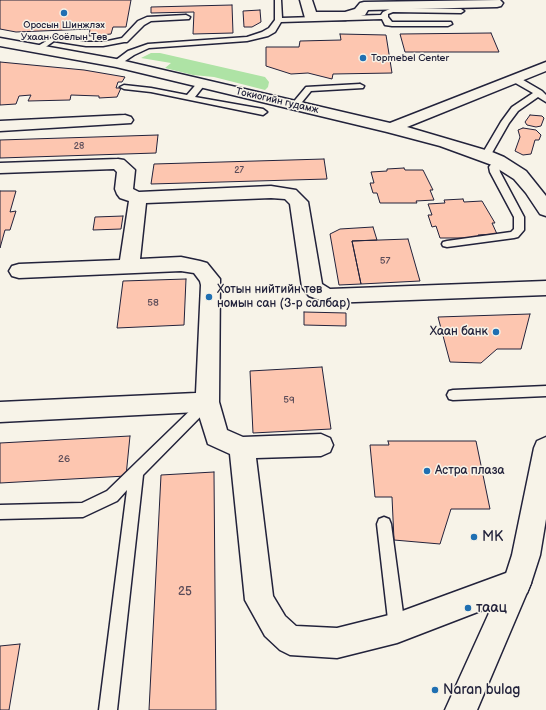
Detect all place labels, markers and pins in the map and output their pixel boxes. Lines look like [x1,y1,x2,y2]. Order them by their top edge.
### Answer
marker: Оросын Шинжлэх Ухаан Соёлын Төв [59,8,69,18]
place label: Оросын Шинжлэх Ухаан Соёлын Төв [21,19,107,42]
place label: Topmebel Center [371,52,449,64]
marker: Topmebel Center [358,53,368,63]
place label: Хотын нийтийн төв номын сан (3-р салбар) [217,283,350,311]
marker: Хотын нийтийн төв номын сан (3-р салбар) [204,292,214,302]
place label: Хаан банк [430,325,488,339]
marker: Хаан банк [491,327,501,337]
place label: Астра плаза [435,464,505,478]
marker: Астра плаза [422,466,432,476]
place label: MK [482,529,503,545]
marker: MK [469,532,479,542]
place label: таац [476,600,507,616]
marker: таац [463,603,473,613]
place label: Naran bulag [443,682,520,698]
marker: Naran bulag [430,685,440,695]

